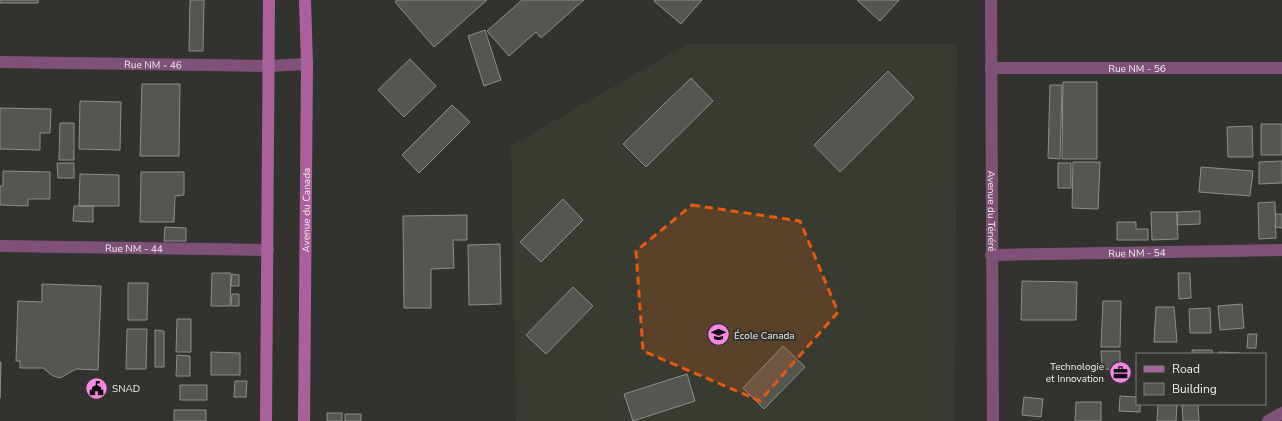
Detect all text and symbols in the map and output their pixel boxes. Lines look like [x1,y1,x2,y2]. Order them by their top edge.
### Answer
street label: Rue NM - 46 [124,58,182,73]
street label: Rue NM - 56 [1108,62,1166,76]
street label: Avenue du Canada [299,168,314,252]
street label: Avenue du Ténéré [984,170,998,252]
street label: Rue NM - 44 [105,242,163,256]
street label: Rue NM - 54 [1108,246,1166,261]
school or university icon: École Canada [705,322,731,348]
place label: École Canada [734,329,795,343]
legend [1136,353,1266,405]
office icon: Technologie et Innovation [1107,359,1133,385]
place label: Technologie et Innovation [1046,360,1104,386]
text: Road [1172,361,1200,377]
public building icon: SNAD [84,375,110,401]
text: Building [1172,381,1217,397]
place label: SNAD [112,382,140,396]

